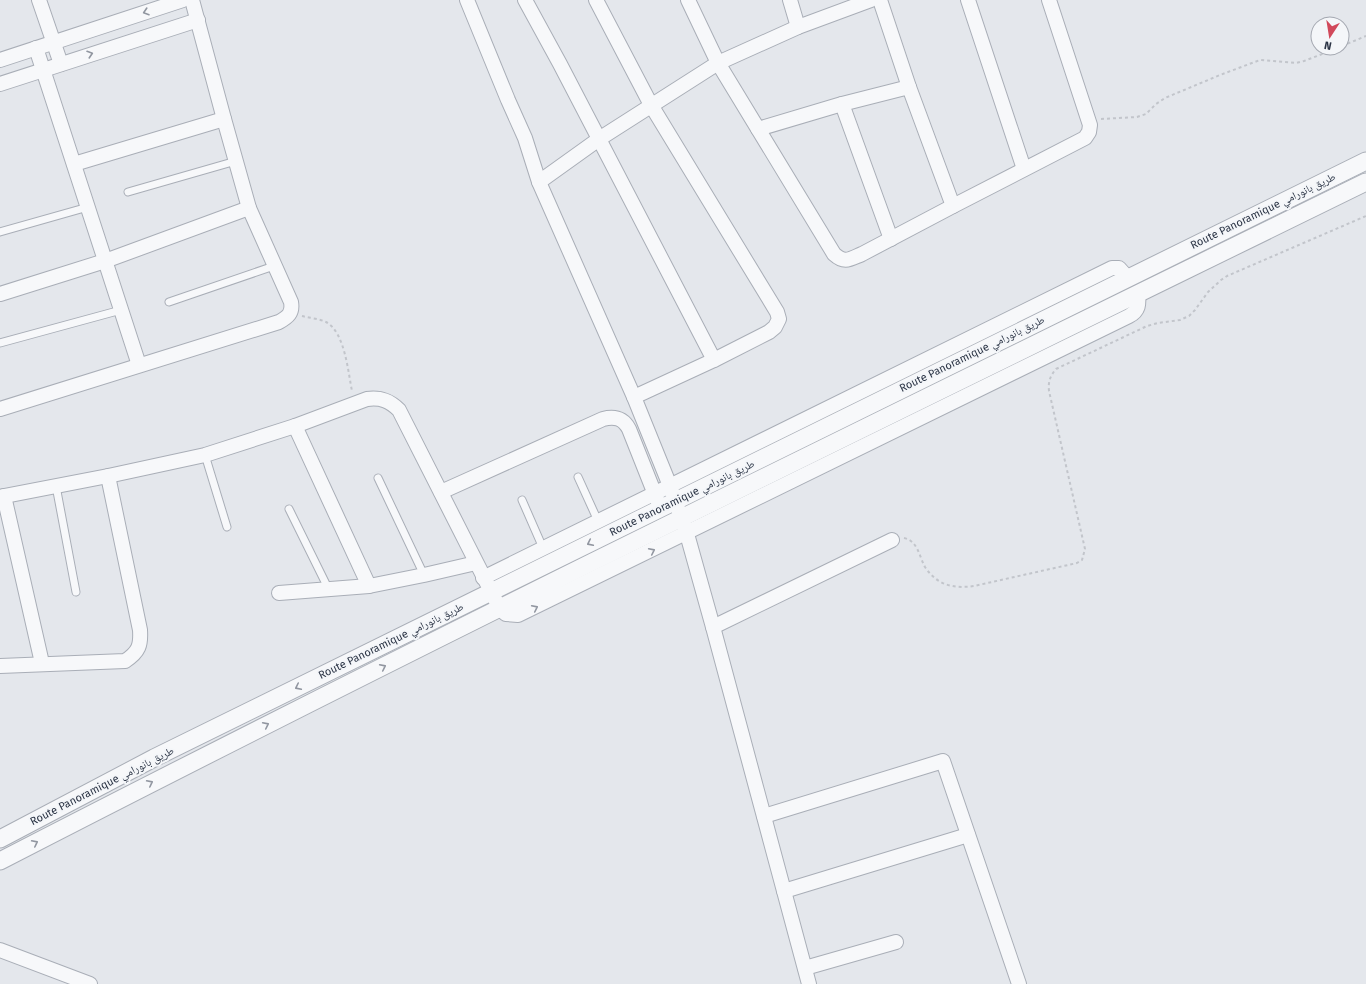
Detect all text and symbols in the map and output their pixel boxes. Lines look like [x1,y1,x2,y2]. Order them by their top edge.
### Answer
one-way arrow [142,7,149,16]
north arrow [1310,16,1350,56]
text: N [1323,38,1333,52]
one-way arrow [87,51,94,59]
street label: Route Panoramique طريق بانورامي [1188,170,1338,253]
street label: Route Panoramique طريق بانورامي [897,313,1047,396]
street label: Route Panoramique طريق بانورامي [607,457,757,540]
one-way arrow [587,538,594,546]
one-way arrow [648,548,655,556]
street label: Route Panoramique طريق بانورامي [316,600,466,683]
one-way arrow [531,605,538,613]
one-way arrow [379,664,386,672]
one-way arrow [294,682,302,690]
one-way arrow [262,722,270,730]
street label: Route Panoramique طريق بانورامي [28,744,177,830]
one-way arrow [146,780,153,788]
one-way arrow [30,840,38,848]

